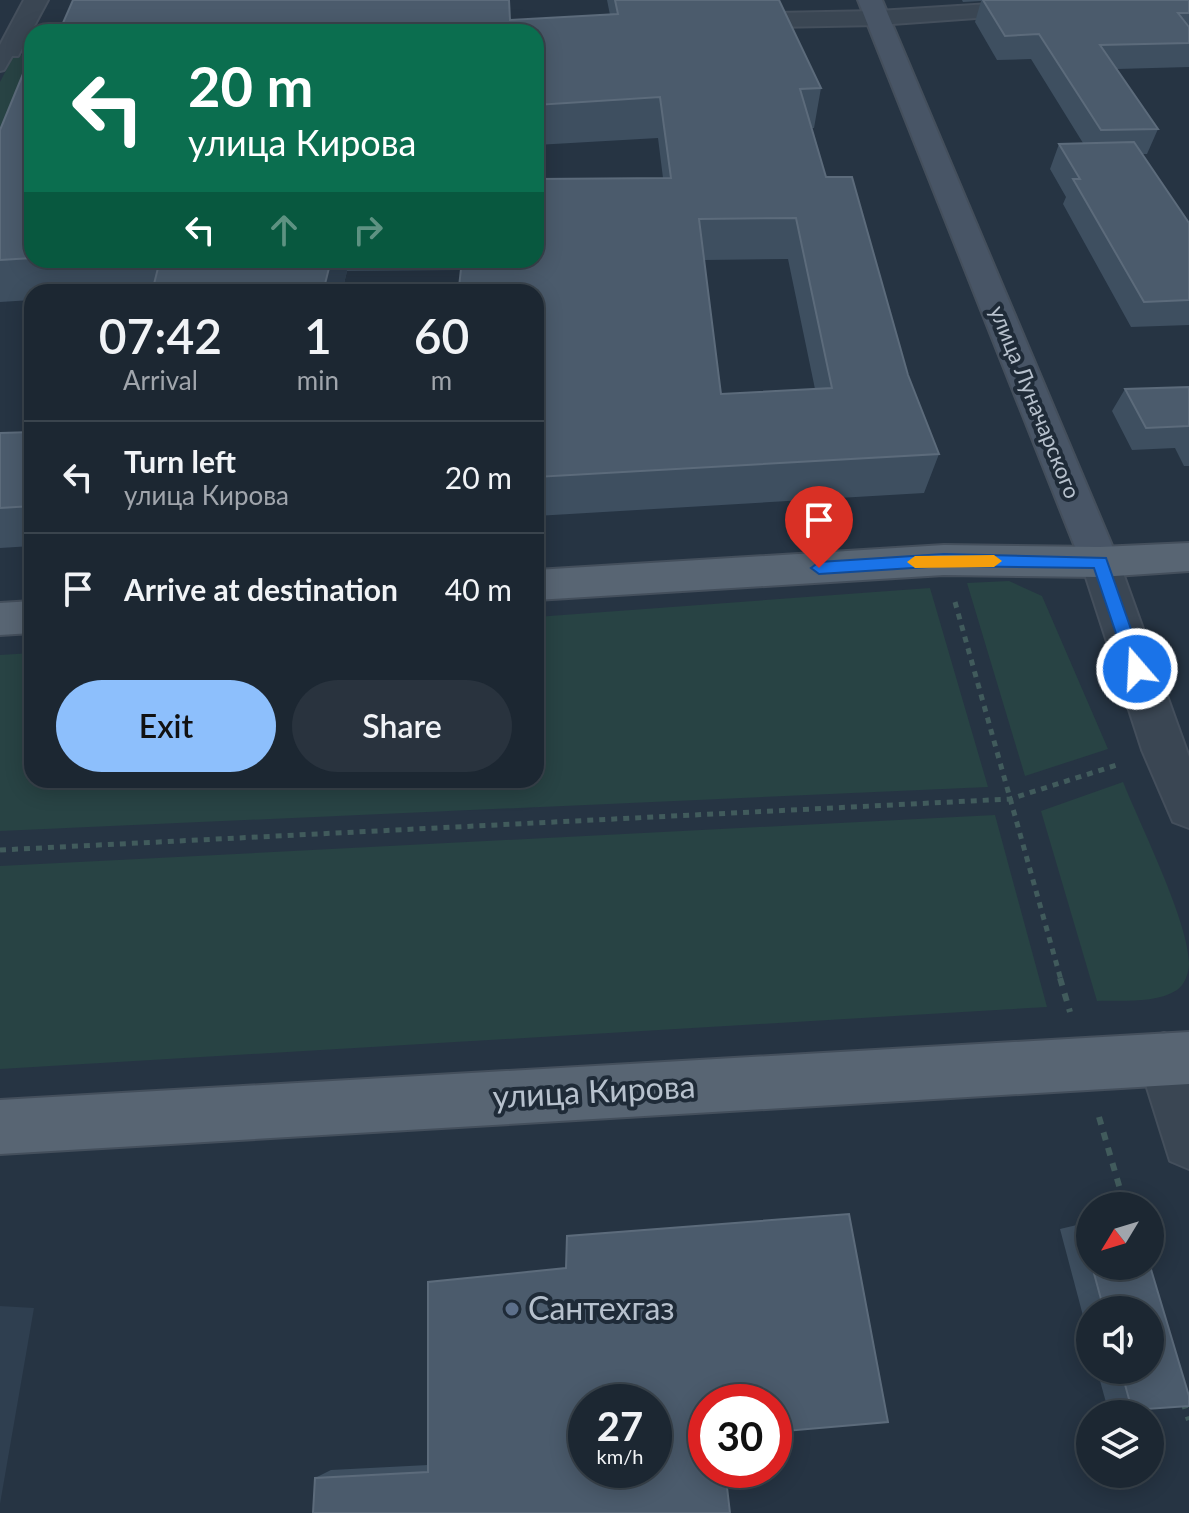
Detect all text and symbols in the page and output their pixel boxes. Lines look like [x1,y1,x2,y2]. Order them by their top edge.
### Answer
text: 20 m [188,52,313,119]
icon: left [56,56,160,160]
text: улица Кирова [188,120,416,164]
icon: left [178,208,222,252]
icon: ahead [262,208,306,252]
icon: right [346,208,390,252]
street label: улица Луначарского [984,301,1087,502]
text: 07:42 [99,307,222,364]
text: 1 [304,307,332,364]
text: 60 [414,307,469,364]
text: Arrival [123,364,198,396]
text: min [297,364,339,396]
text: m [431,364,452,396]
text: Turn left [124,443,236,479]
icon: left [56,455,100,499]
text: 20 m [445,459,512,495]
text: улица Кирова [124,479,289,511]
pin [785,486,853,568]
icon: arrive [797,498,841,542]
icon: arrive [56,567,100,611]
text: Arrive at destination [124,571,398,607]
text: 40 m [445,571,512,607]
position arrow [1095,627,1179,711]
button: Exit [56,680,276,772]
button: Share [292,680,512,772]
street label: улица Кирова [491,1066,696,1115]
north arrow [1076,1192,1164,1280]
map controls [1076,1192,1164,1488]
place label: Сантехгаз [528,1288,675,1327]
button: sound [1076,1296,1164,1384]
marker: Сантехгаз [503,1300,521,1318]
speed limit sign: 30 [688,1384,792,1488]
button: layers [1076,1400,1164,1488]
text: 27 [597,1402,643,1450]
text: km/h [597,1444,643,1468]

